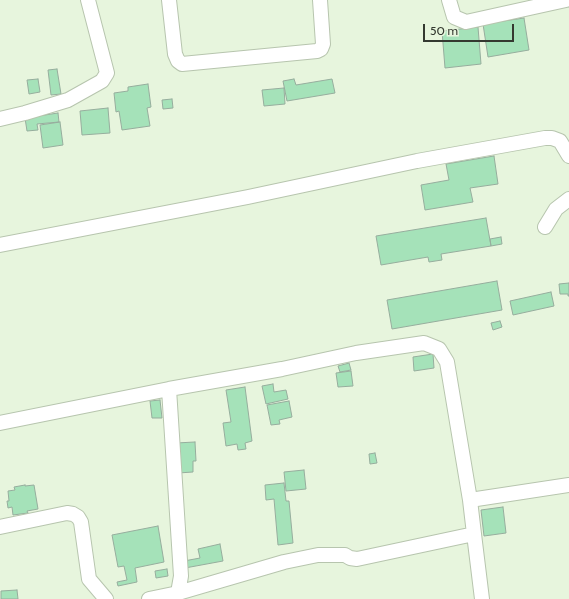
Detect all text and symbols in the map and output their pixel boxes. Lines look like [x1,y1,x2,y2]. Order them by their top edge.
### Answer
scale bar [425,16,516,42]
text: 50 m [430,23,458,38]

